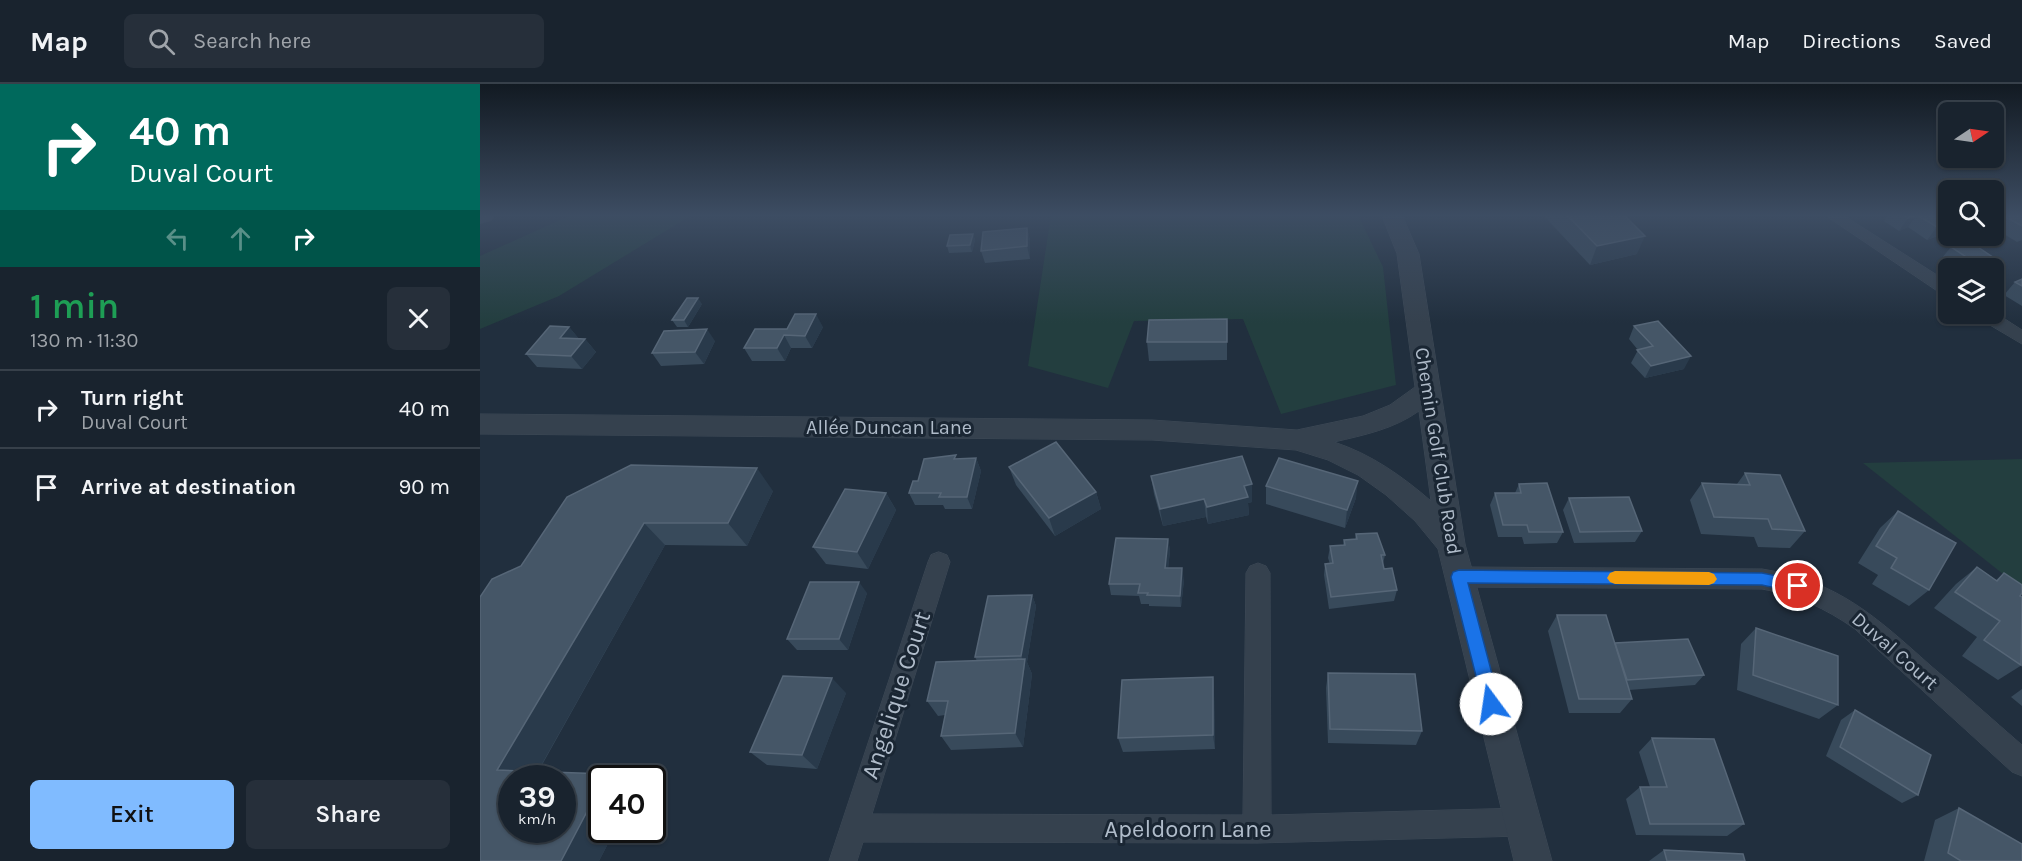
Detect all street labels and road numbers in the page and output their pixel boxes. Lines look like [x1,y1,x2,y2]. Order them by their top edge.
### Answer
street label: Chemin Golf Club Road [1410,346,1466,556]
street label: Allée Duncan Lane [806,416,972,439]
street label: Duval Court [1847,607,1943,695]
street label: Angelique Court [856,608,936,782]
street label: Apeldoorn Lane [1104,815,1272,843]

